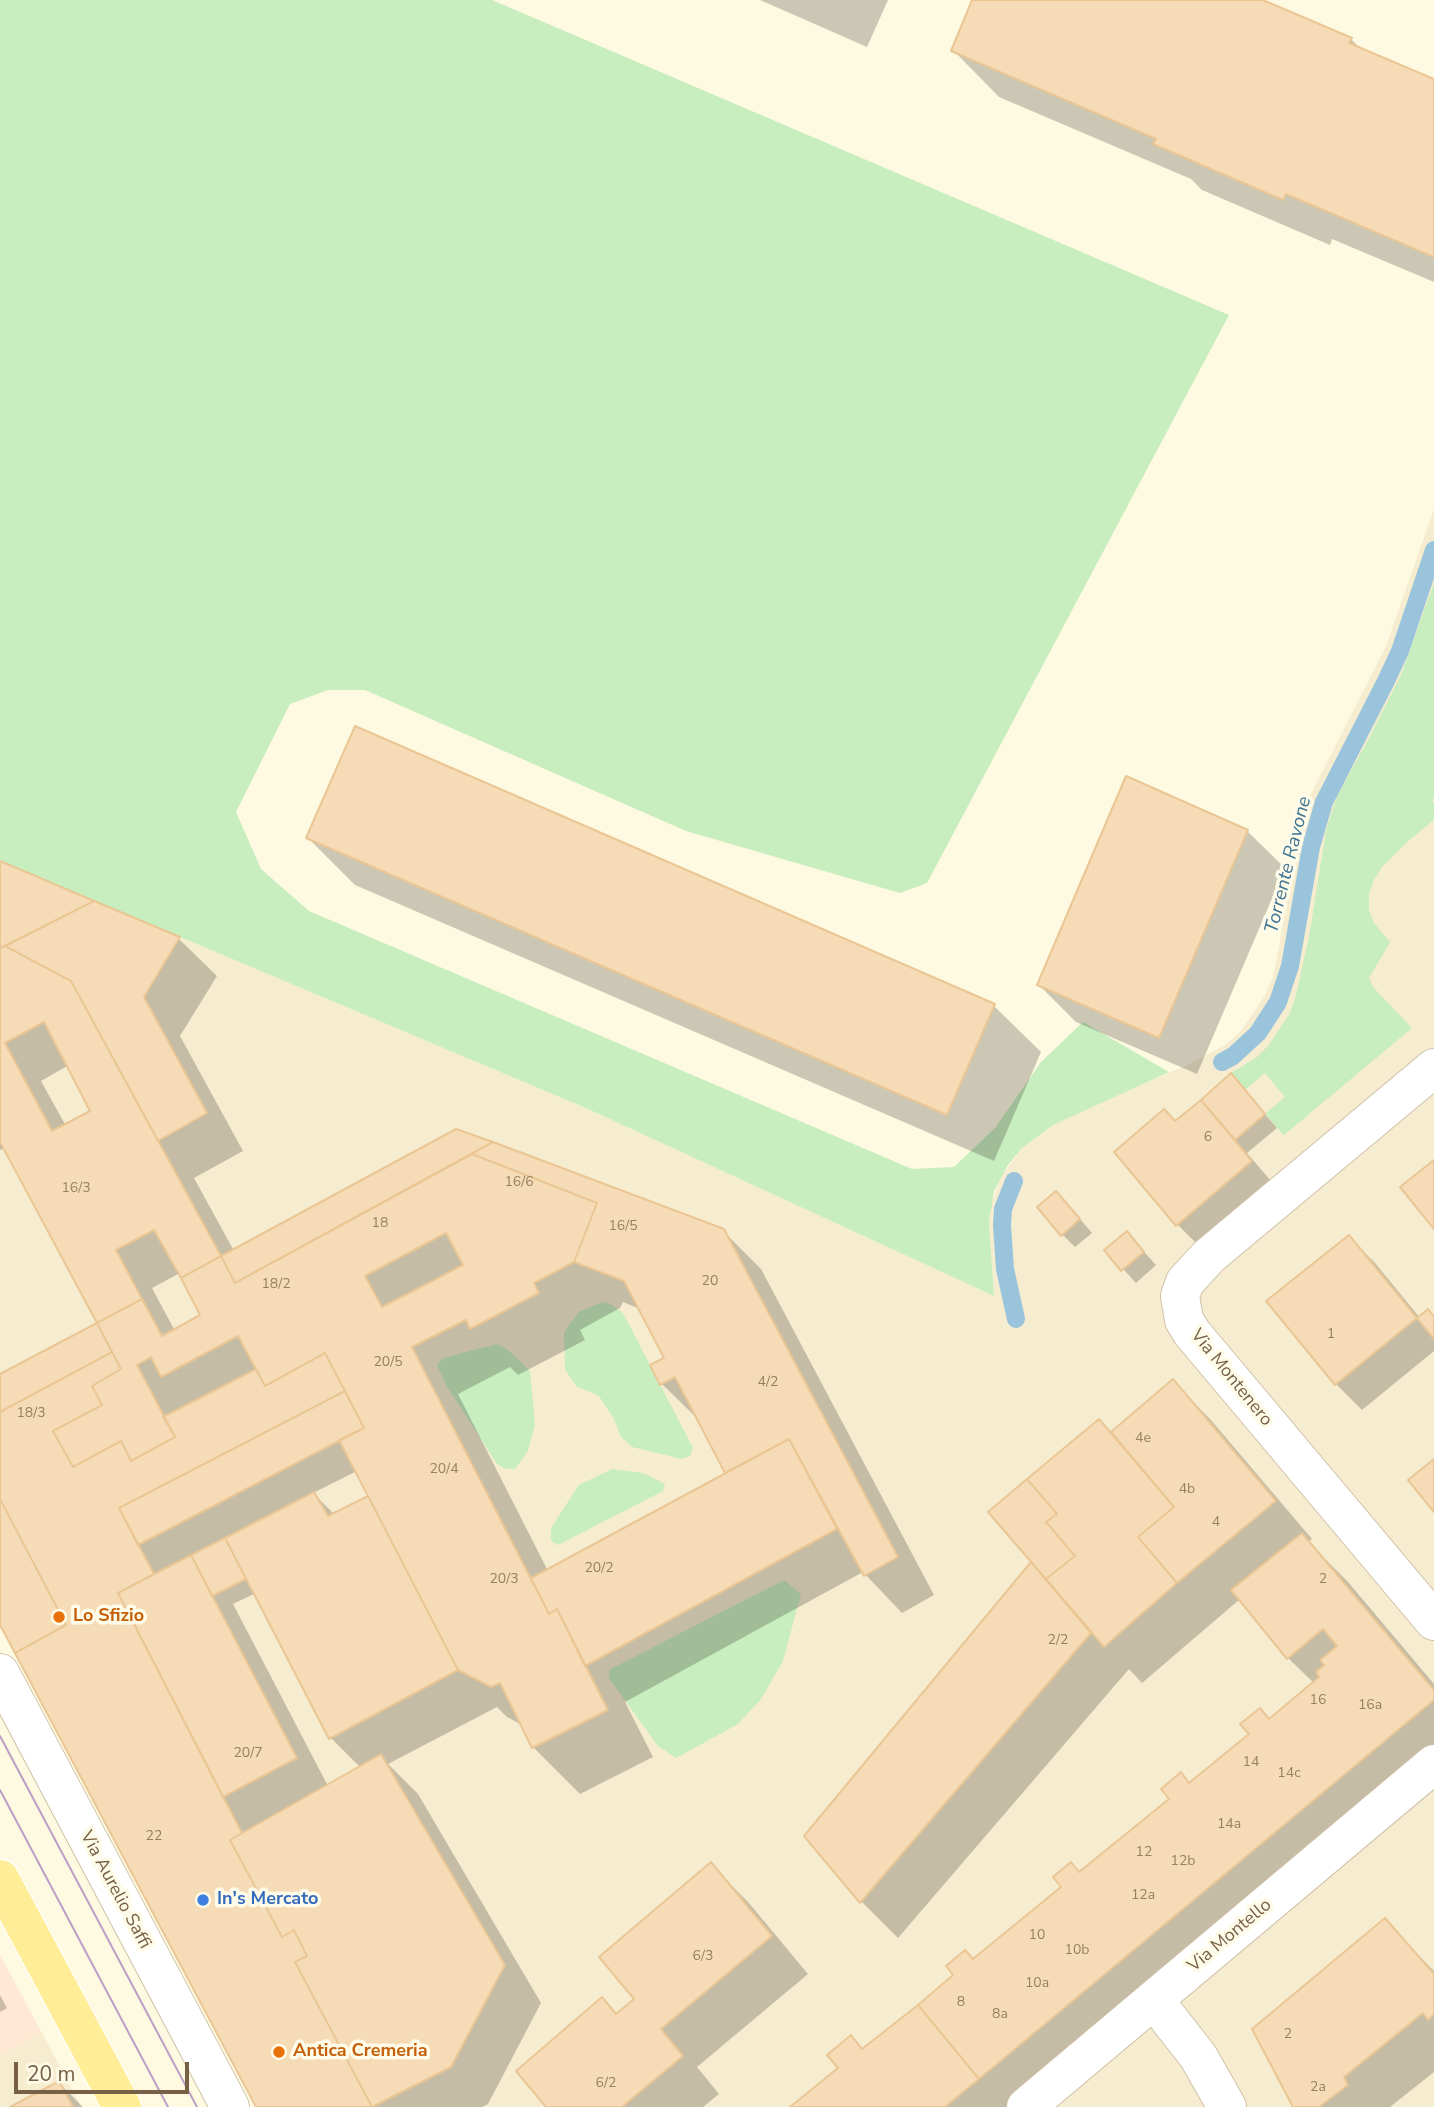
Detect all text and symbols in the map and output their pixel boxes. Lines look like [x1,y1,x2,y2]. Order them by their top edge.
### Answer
water label: Torrente Ravone [1261,794,1317,936]
house number: 6 [1204,1130,1212,1146]
house number: 16/6 [504,1175,534,1191]
house number: 16/3 [61,1181,91,1197]
house number: 18 [372,1216,388,1232]
house number: 16/5 [608,1219,638,1235]
house number: 20 [702,1274,718,1290]
house number: 18/2 [261,1277,291,1293]
street label: Via Montenero [1185,1325,1277,1431]
house number: 1 [1327,1327,1335,1343]
house number: 20/5 [373,1355,403,1371]
house number: 4/2 [758,1375,778,1391]
house number: 18/3 [16,1406,46,1422]
house number: 4e [1135,1431,1151,1447]
house number: 20/4 [429,1462,459,1478]
house number: 4b [1179,1482,1195,1498]
house number: 4 [1212,1515,1220,1531]
house number: 20/2 [584,1561,614,1577]
house number: 20/3 [489,1572,519,1588]
house number: 2 [1319,1572,1327,1588]
place label: Lo Sfizio [73,1606,144,1628]
marker: Lo Sfizio [51,1609,67,1625]
house number: 2/2 [1048,1633,1068,1649]
house number: 16 [1310,1693,1326,1709]
house number: 16a [1358,1698,1382,1714]
house number: 20/7 [233,1746,263,1762]
house number: 14 [1243,1755,1259,1771]
house number: 14c [1277,1766,1301,1782]
house number: 14a [1217,1817,1241,1833]
street label: Via Aurelio Saffi [75,1827,155,1953]
house number: 22 [146,1829,162,1845]
house number: 12 [1136,1845,1152,1861]
house number: 12b [1171,1854,1195,1870]
house number: 12a [1131,1888,1155,1904]
place label: In's Mercato [217,1889,318,1911]
marker: In's Mercato [195,1892,211,1908]
street label: Via Montello [1184,1895,1276,1977]
house number: 10 [1029,1928,1045,1944]
house number: 10b [1065,1943,1089,1959]
house number: 6/3 [693,1949,713,1965]
house number: 10a [1025,1976,1049,1992]
house number: 8 [957,1995,965,2011]
house number: 8a [992,2007,1008,2023]
house number: 2 [1284,2027,1292,2043]
place label: Antica Cremeria [293,2041,427,2063]
marker: Antica Cremeria [271,2044,287,2060]
scale bar [18,2048,192,2092]
text: 20 m [27,2060,76,2088]
house number: 6/2 [596,2076,616,2092]
house number: 2a [1310,2080,1326,2096]

